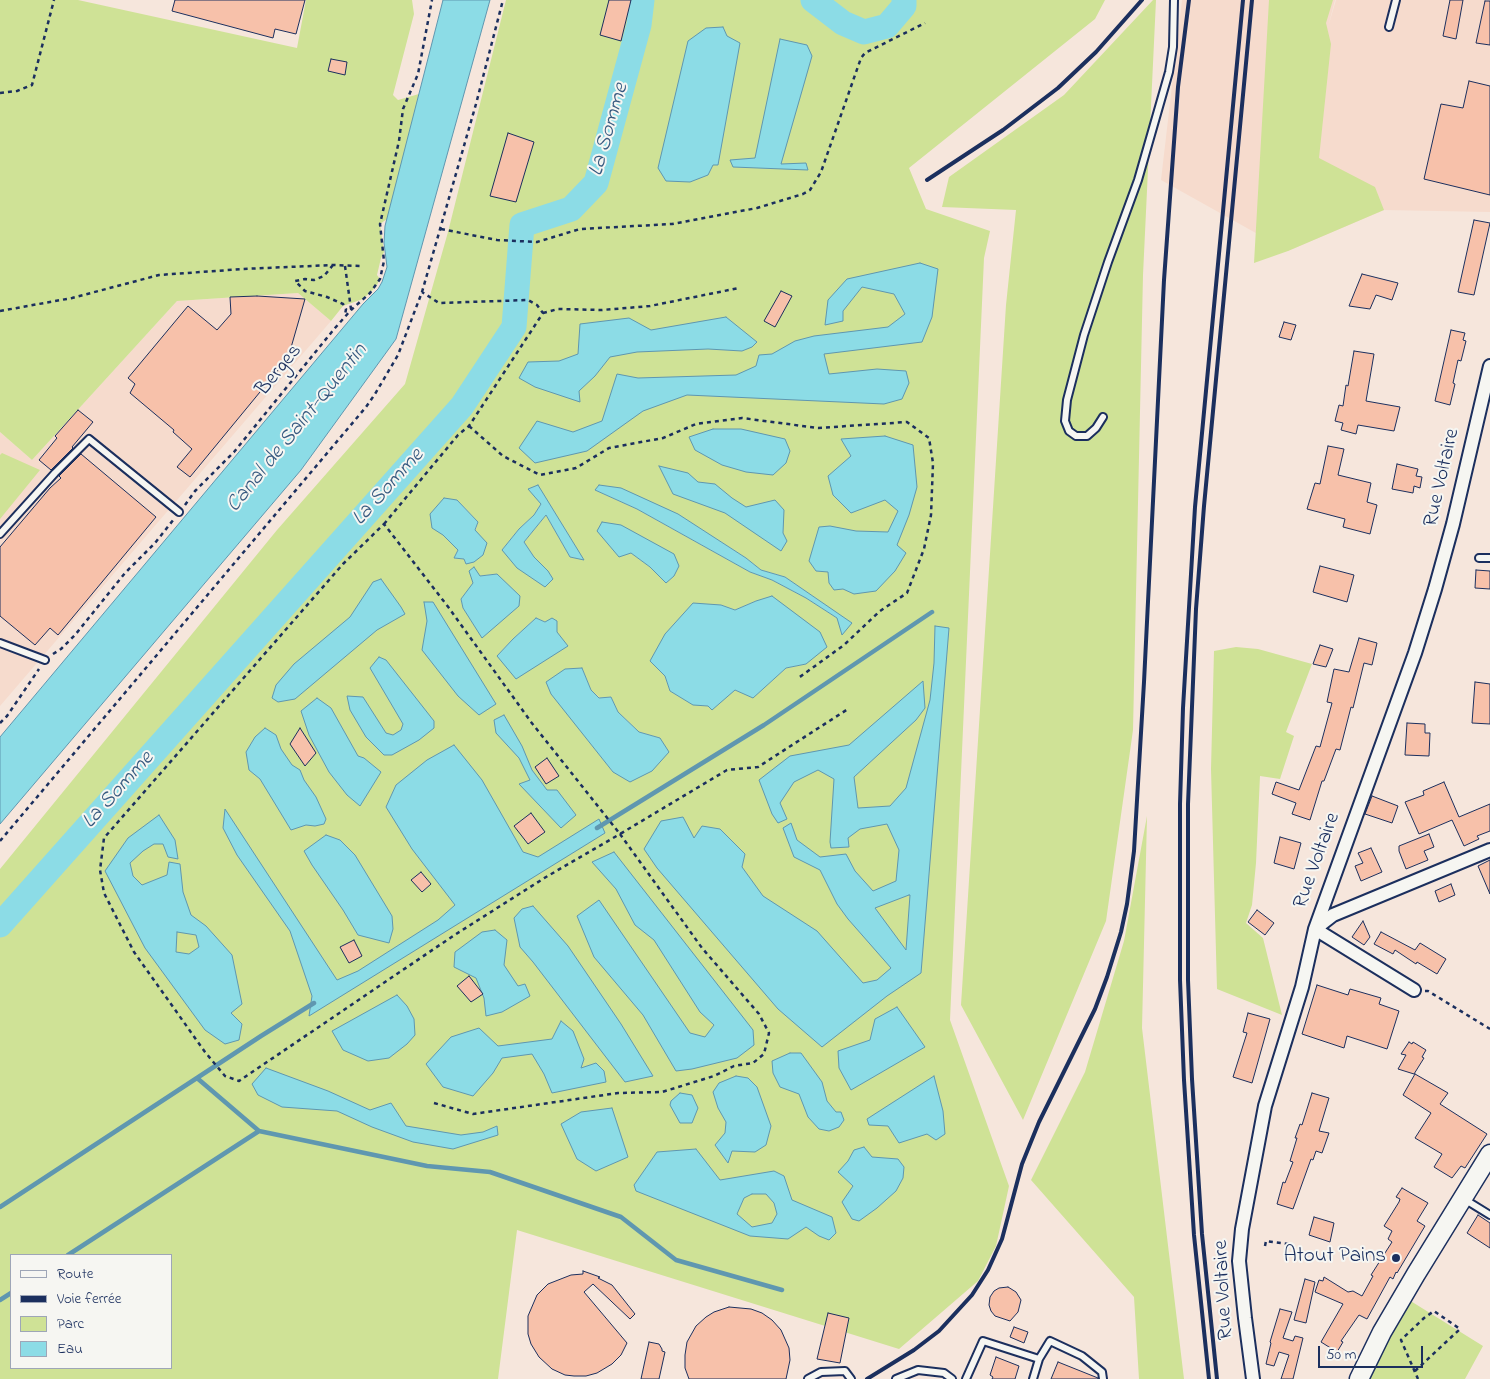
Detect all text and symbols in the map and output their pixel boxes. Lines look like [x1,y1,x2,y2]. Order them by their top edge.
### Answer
water label: La Somme [584,81,636,179]
water label: Canal de Saint-Quentin [222,339,374,519]
street label: Berges [251,340,309,402]
street label: Rue Voltaire [1419,426,1467,530]
water label: La Somme [347,444,431,532]
water label: La Somme [77,747,161,835]
street label: Rue Voltaire [1289,810,1347,912]
street label: Rue Voltaire [1210,1239,1240,1341]
place label: Atout Pains [1284,1245,1386,1271]
marker: Atout Pains [1390,1252,1402,1264]
legend [10,1254,172,1369]
text: Route [57,1263,93,1285]
text: Voie ferrée [57,1288,121,1310]
text: Parc [57,1313,84,1335]
scale bar [1320,1336,1425,1368]
text: Eau [57,1338,83,1360]
text: 50 m [1326,1344,1356,1366]

